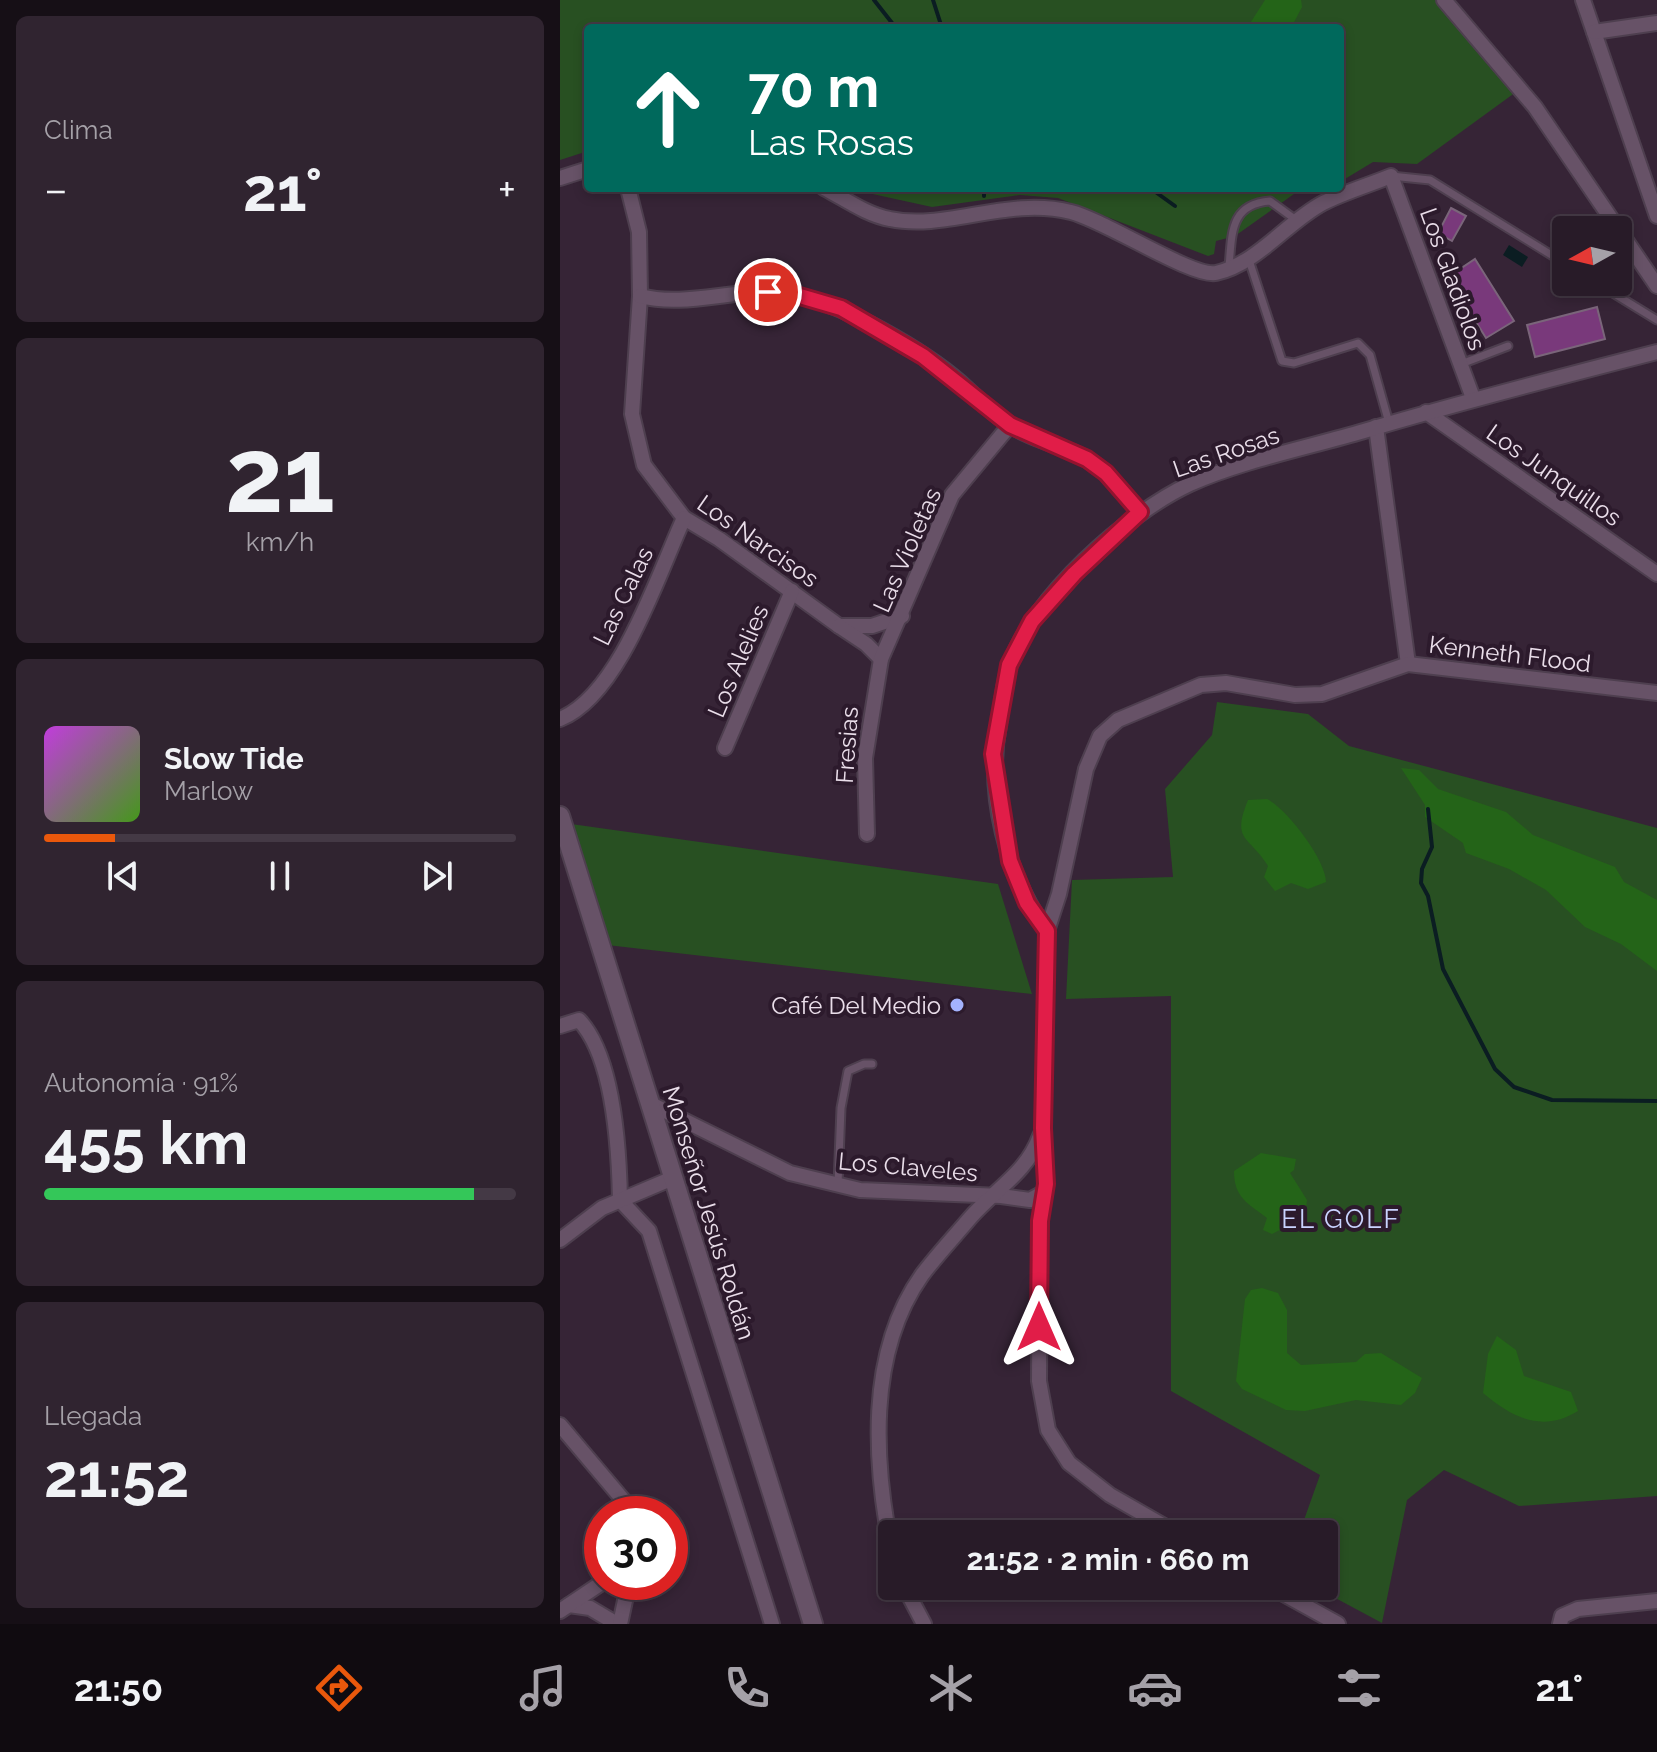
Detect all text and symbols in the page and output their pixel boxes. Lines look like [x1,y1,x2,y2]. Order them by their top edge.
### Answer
text: 70 m [748,54,879,120]
icon: ahead [616,56,720,160]
text: Clima [44,115,113,145]
text: Las Rosas [748,121,914,163]
text: 21° [243,155,322,225]
text: − [44,164,68,215]
text: + [498,164,516,215]
street label: Los Gladiolos [1414,204,1492,354]
north arrow [1552,216,1632,296]
map controls [1552,216,1632,296]
pin [734,258,802,326]
icon: arrive [746,270,790,314]
text: 21 [225,414,335,536]
street label: Los Junquillos [1481,418,1627,532]
street label: Las Rosas [1169,420,1283,484]
street label: Las Violetas [867,483,947,617]
street label: Los Narcisos [692,489,824,593]
text: km/h [246,527,314,557]
street label: Las Calas [587,542,659,650]
street label: Los Alelies [701,600,775,722]
street label: Kenneth Flood [1427,630,1593,678]
street label: Fresias [830,706,864,784]
text: Slow Tide [164,741,304,776]
text: Marlow [164,776,253,806]
icon: previous [101,854,145,898]
icon: pause [258,854,302,898]
icon: next [415,854,459,898]
place label: Café Del Medio [771,991,941,1020]
marker: Café Del Medio [948,996,966,1014]
text: Autonomía · 91% [44,1068,238,1098]
street label: Monseñor Jesús Roldán [657,1083,761,1343]
text: 455 km [44,1108,248,1178]
street label: Los Claveles [837,1146,979,1188]
district label: EL GOLF [1281,1204,1401,1234]
position arrow [997,1285,1081,1369]
text: Llegada [44,1401,142,1431]
text: 21:52 [44,1441,189,1511]
speed limit sign: 30 [584,1496,688,1600]
text: 21:52 · 2 min · 660 m [967,1542,1249,1577]
icon: directions [311,1660,367,1716]
icon: music [515,1660,571,1716]
icon: phone [719,1660,775,1716]
icon: climate [923,1660,979,1716]
icon: car [1127,1660,1183,1716]
icon: filters [1331,1660,1387,1716]
text: 21:50 [74,1667,163,1709]
text: 21° [1535,1667,1583,1709]

